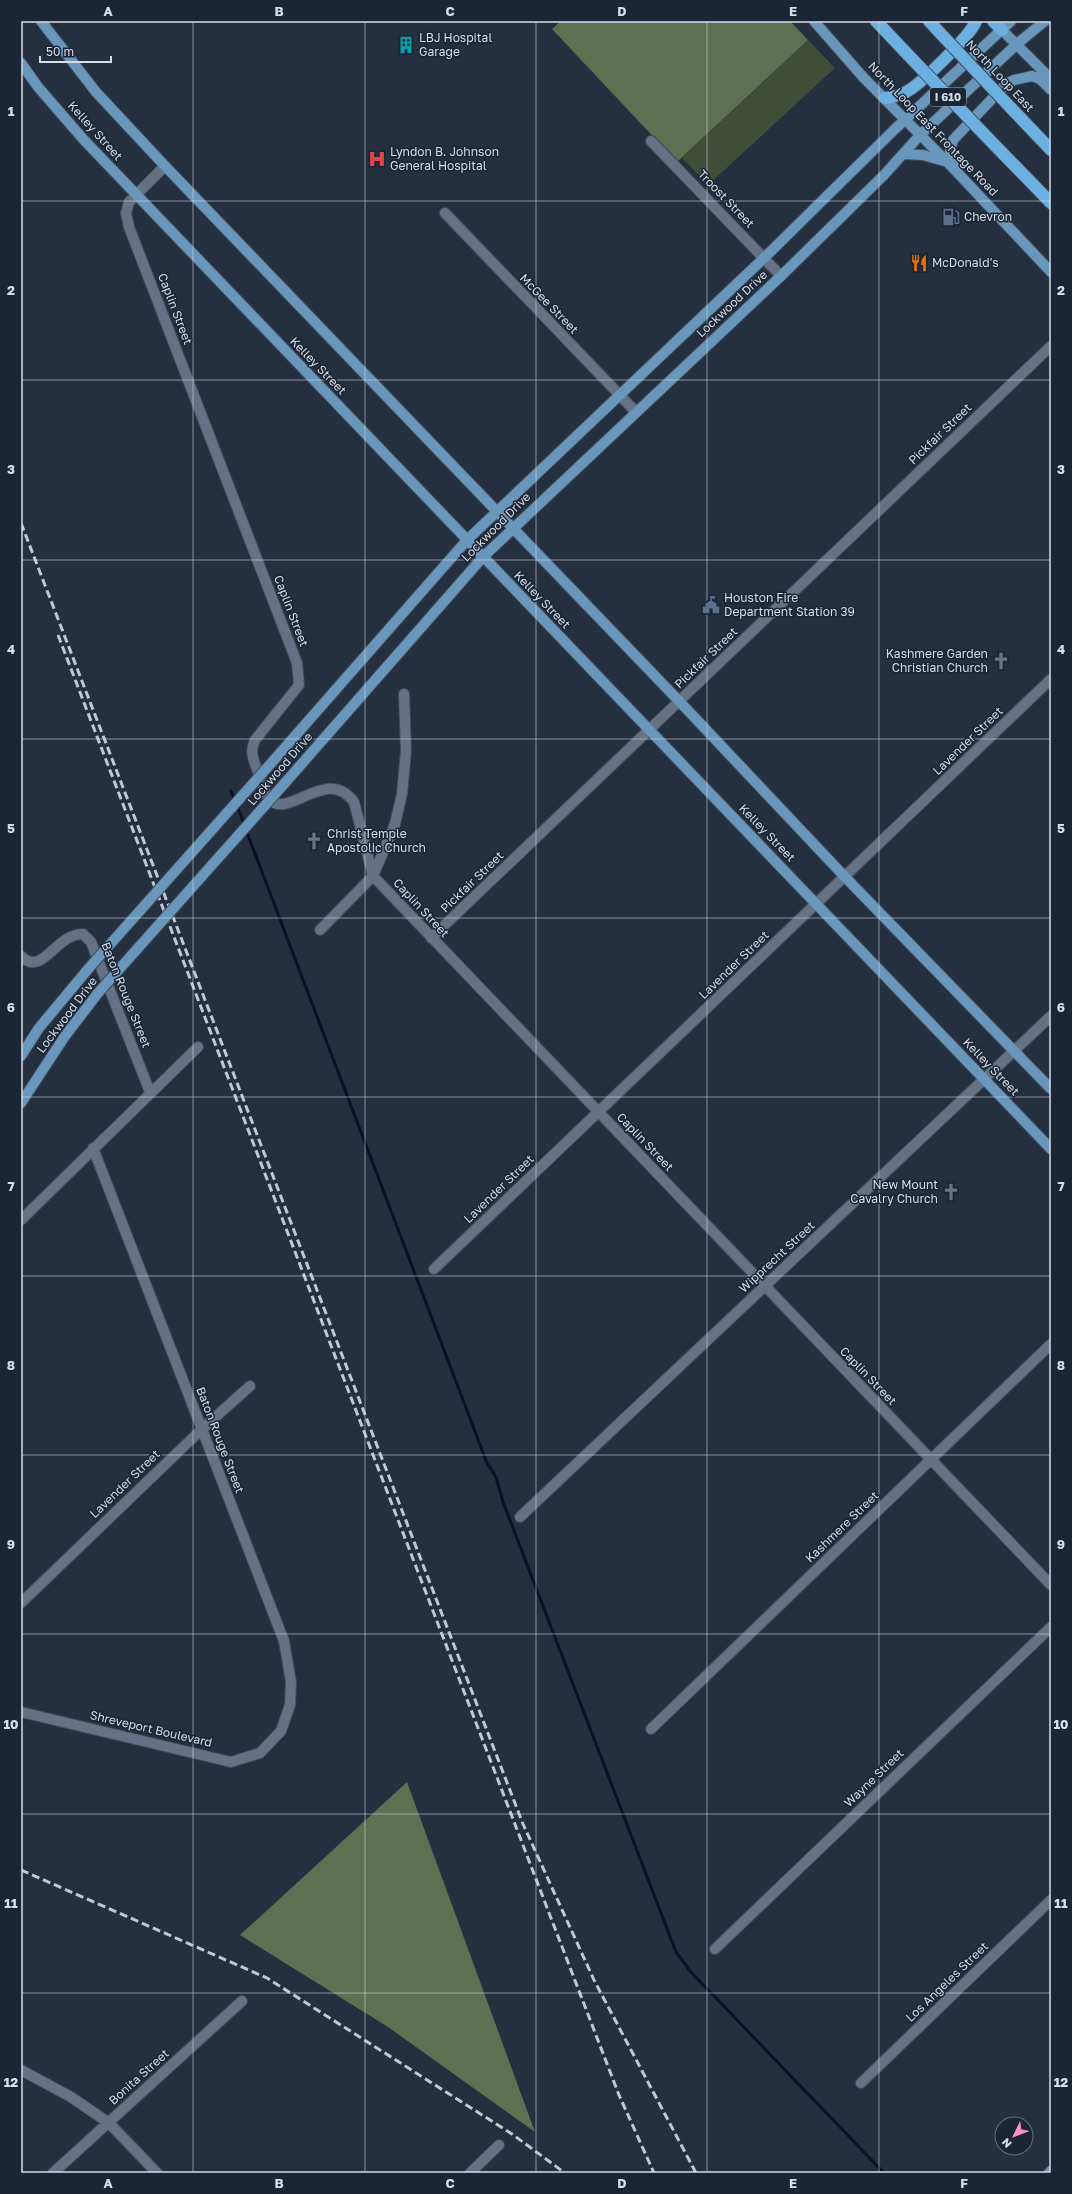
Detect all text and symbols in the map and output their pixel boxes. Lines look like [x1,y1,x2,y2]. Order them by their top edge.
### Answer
text: A [103,3,113,19]
text: B [274,3,284,19]
text: C [445,3,455,19]
text: D [617,3,627,19]
text: E [789,3,797,19]
text: F [960,3,968,19]
place label: LBJ Hospital Garage [419,30,492,59]
building icon: LBJ Hospital Garage [396,35,416,55]
street label: North Loop East [963,37,1038,115]
scale bar [40,38,111,64]
text: 50 m [46,44,74,59]
street label: North Loop East Frontage Road [865,59,1001,199]
road number: I 610 [930,88,966,106]
street label: Kelley Street [65,98,126,164]
text: 1 [8,103,15,119]
text: 1 [1058,103,1065,119]
place label: Lyndon B. Johnson General Hospital [390,144,499,173]
hospital icon: Lyndon B. Johnson General Hospital [367,149,387,169]
street label: Troost Street [695,166,758,231]
fuel station icon: Chevron [941,207,961,227]
place label: Chevron [964,209,1012,224]
restaurant icon: McDonald's [909,253,929,273]
place label: McDonald's [932,255,999,270]
street label: Lockwood Drive [693,267,770,340]
street label: McGee Street [517,270,582,337]
street label: Caplin Street [155,271,196,347]
text: 2 [7,282,15,298]
text: 2 [1057,282,1065,298]
street label: Kelley Street [287,334,350,398]
street label: Pickfair Street [905,400,974,467]
text: 3 [7,461,15,477]
text: 3 [1057,461,1065,477]
street label: Lockwood Drive [458,489,533,564]
street label: Kelley Street [511,568,574,632]
street label: Caplin Street [271,573,312,649]
place label: Houston Fire Department Station 39 [724,590,855,619]
public building icon: Houston Fire Department Station 39 [701,595,721,615]
street label: Pickfair Street [671,624,740,691]
text: 4 [7,641,15,657]
text: 4 [1057,641,1065,657]
place label: Kashmere Garden Christian Church [886,646,988,675]
church icon: Kashmere Garden Christian Church [991,651,1011,671]
street label: Lavender Street [929,703,1006,778]
street label: Lockwood Drive [244,729,315,808]
street label: Kelley Street [736,801,799,865]
text: 5 [7,820,15,836]
text: 5 [1057,820,1065,836]
place label: Christ Temple Apostolic Church [327,826,426,855]
church icon: Christ Temple Apostolic Church [304,831,324,851]
street label: Pickfair Street [437,848,506,915]
street label: Caplin Street [390,875,453,940]
street label: Lavender Street [695,927,772,1002]
street label: Baton Rouge Street [98,940,155,1050]
street label: Lockwood Drive [33,974,100,1056]
text: 6 [7,999,15,1015]
text: 6 [1057,999,1065,1015]
street label: Kelley Street [960,1035,1023,1099]
street label: Caplin Street [614,1109,677,1174]
street label: Lavender Street [460,1151,537,1226]
place label: New Mount Cavalry Church [850,1177,938,1206]
text: 7 [7,1178,15,1194]
text: 7 [1057,1178,1065,1194]
church icon: New Mount Cavalry Church [941,1182,961,1202]
street label: Wipprecht Street [736,1218,818,1296]
street label: Caplin Street [837,1343,900,1408]
text: 8 [7,1357,15,1373]
text: 8 [1057,1357,1065,1373]
street label: Baton Rouge Street [193,1385,248,1495]
street label: Lavender Street [86,1446,163,1521]
street label: Kashmere Street [802,1488,882,1565]
text: 9 [7,1536,15,1552]
text: 9 [1057,1536,1065,1552]
street label: Shreveport Boulevard [88,1707,214,1750]
text: 10 [3,1716,19,1732]
text: 10 [1053,1716,1069,1732]
street label: Wayne Street [841,1745,907,1810]
text: 11 [4,1895,18,1911]
text: 11 [1054,1895,1068,1911]
street label: Los Angeles Street [902,1938,991,2025]
street label: Bonita Street [105,2046,172,2108]
text: 12 [4,2074,18,2090]
text: 12 [1054,2074,1068,2090]
north arrow [994,2116,1034,2156]
text: N [999,2136,1014,2151]
text: A [103,2175,113,2191]
text: B [274,2175,284,2191]
text: C [445,2175,455,2191]
text: D [617,2175,627,2191]
text: E [789,2175,797,2191]
text: F [960,2175,968,2191]

